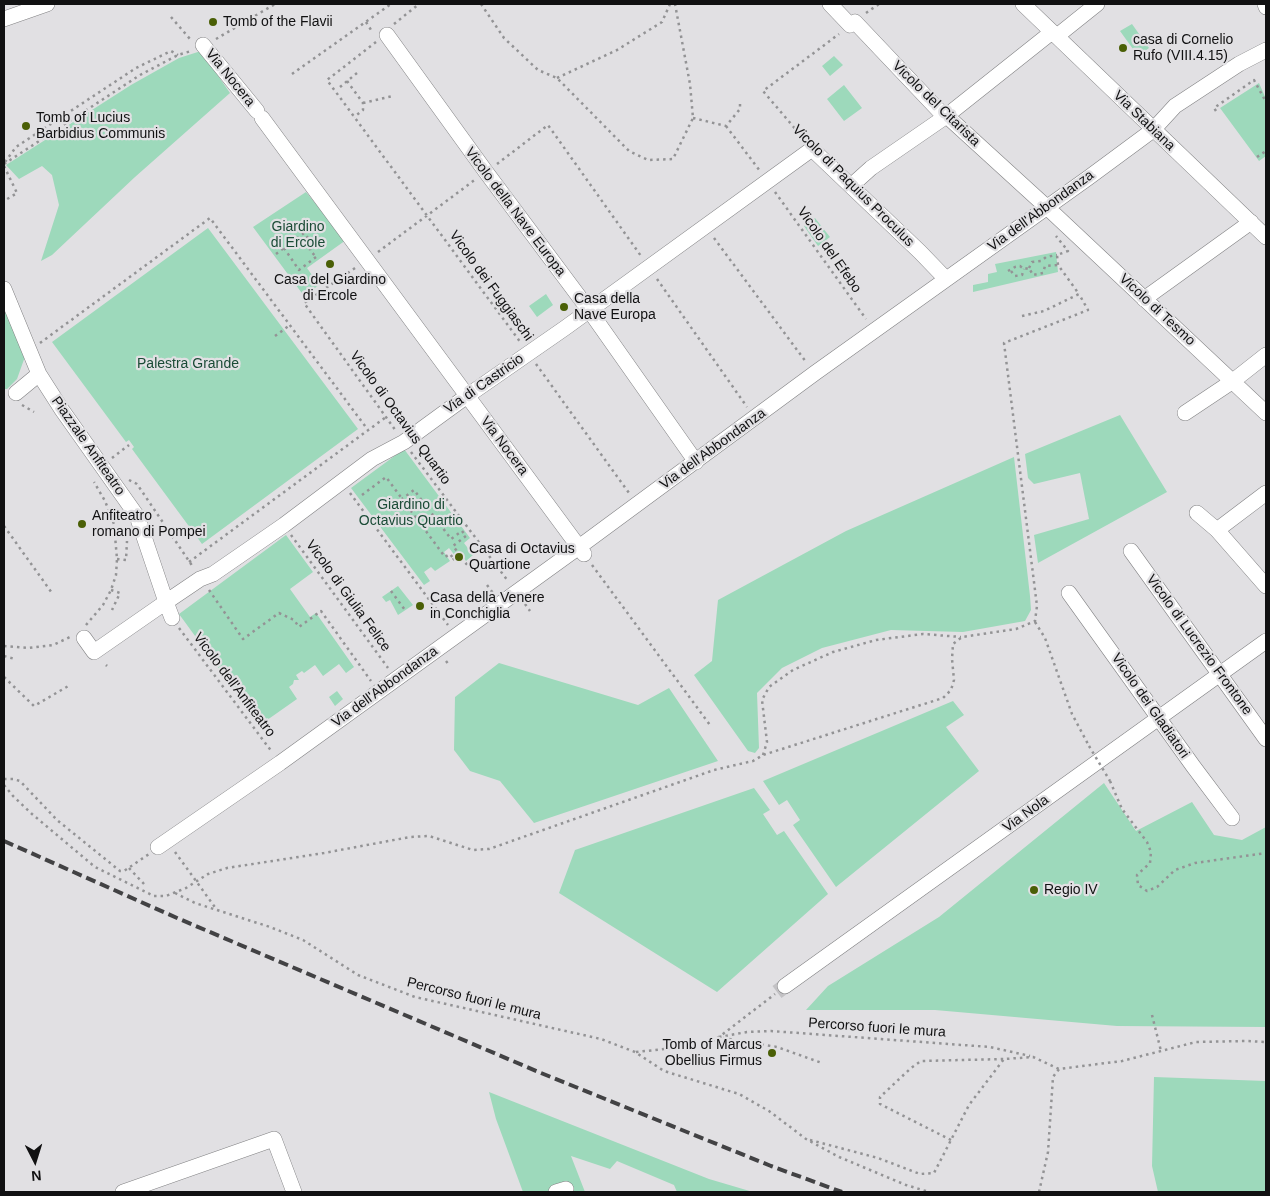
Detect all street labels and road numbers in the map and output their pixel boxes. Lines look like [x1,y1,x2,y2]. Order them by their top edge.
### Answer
street label: Via Nocera [202,46,258,110]
street label: Vicolo del Citarista [889,58,983,150]
street label: Via Stabiana [1110,87,1178,155]
street label: Vicolo di Paquius Proculus [789,122,917,250]
street label: Vicolo della Nave Europa [461,144,569,280]
street label: Via dell'Abbondanza [985,167,1097,255]
street label: Vicolo del Efebo [793,204,865,296]
street label: Vicolo dei Fuggiaschi [445,228,537,344]
street label: Vicolo di Tesmo [1116,271,1198,349]
street label: Vicolo di Octavius Quartio [346,348,454,488]
street label: Via di Castricio [441,350,527,418]
street label: Piazzale Anfiteatro [48,393,128,499]
street label: Via dell'Abbondanza [657,405,769,493]
street label: Via Nocera [477,413,531,479]
street label: Vicolo di Giulia Felice [302,537,394,655]
street label: Vicolo di Lucrezio Frontone [1142,572,1256,718]
street label: Vicolo dell'Anfiteatro [189,630,279,740]
street label: Via dell'Abbondanza [329,643,441,731]
street label: Vicolo dei Gladiatori [1107,650,1193,762]
street label: Via Nola [1000,792,1052,836]
street label: Percorso fuori le mura [405,974,543,1024]
street label: Percorso fuori le mura [808,1015,946,1041]

